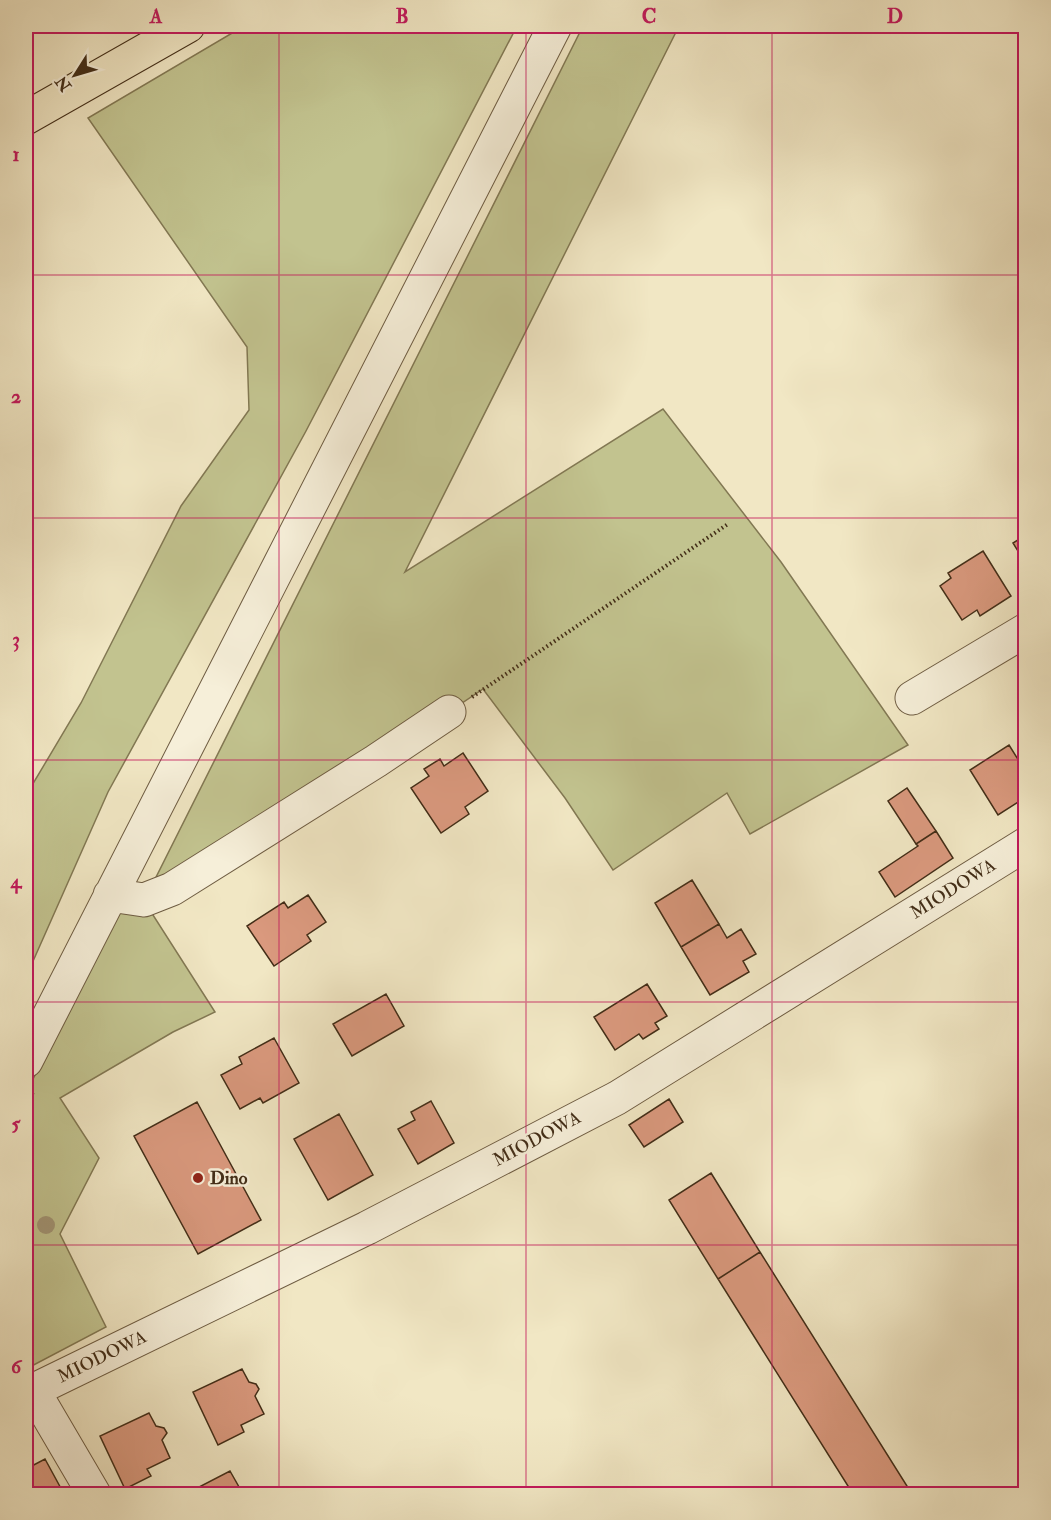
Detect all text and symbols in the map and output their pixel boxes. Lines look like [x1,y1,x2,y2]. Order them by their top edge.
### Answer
text: A [149,4,163,29]
text: B [395,4,409,29]
text: C [642,4,656,29]
text: D [887,4,903,29]
north arrow [45,45,105,105]
text: N [51,71,77,96]
text: 1 [12,142,20,167]
text: 2 [11,384,21,409]
text: 3 [12,627,20,652]
street label: MIODOWA [906,853,1001,924]
text: 4 [10,869,23,894]
street label: MIODOWA [489,1106,586,1172]
text: 5 [12,1111,22,1136]
place label: Dino [210,1167,248,1190]
marker: Dino [191,1171,205,1185]
street label: MIODOWA [54,1325,151,1389]
text: 6 [11,1354,23,1379]

